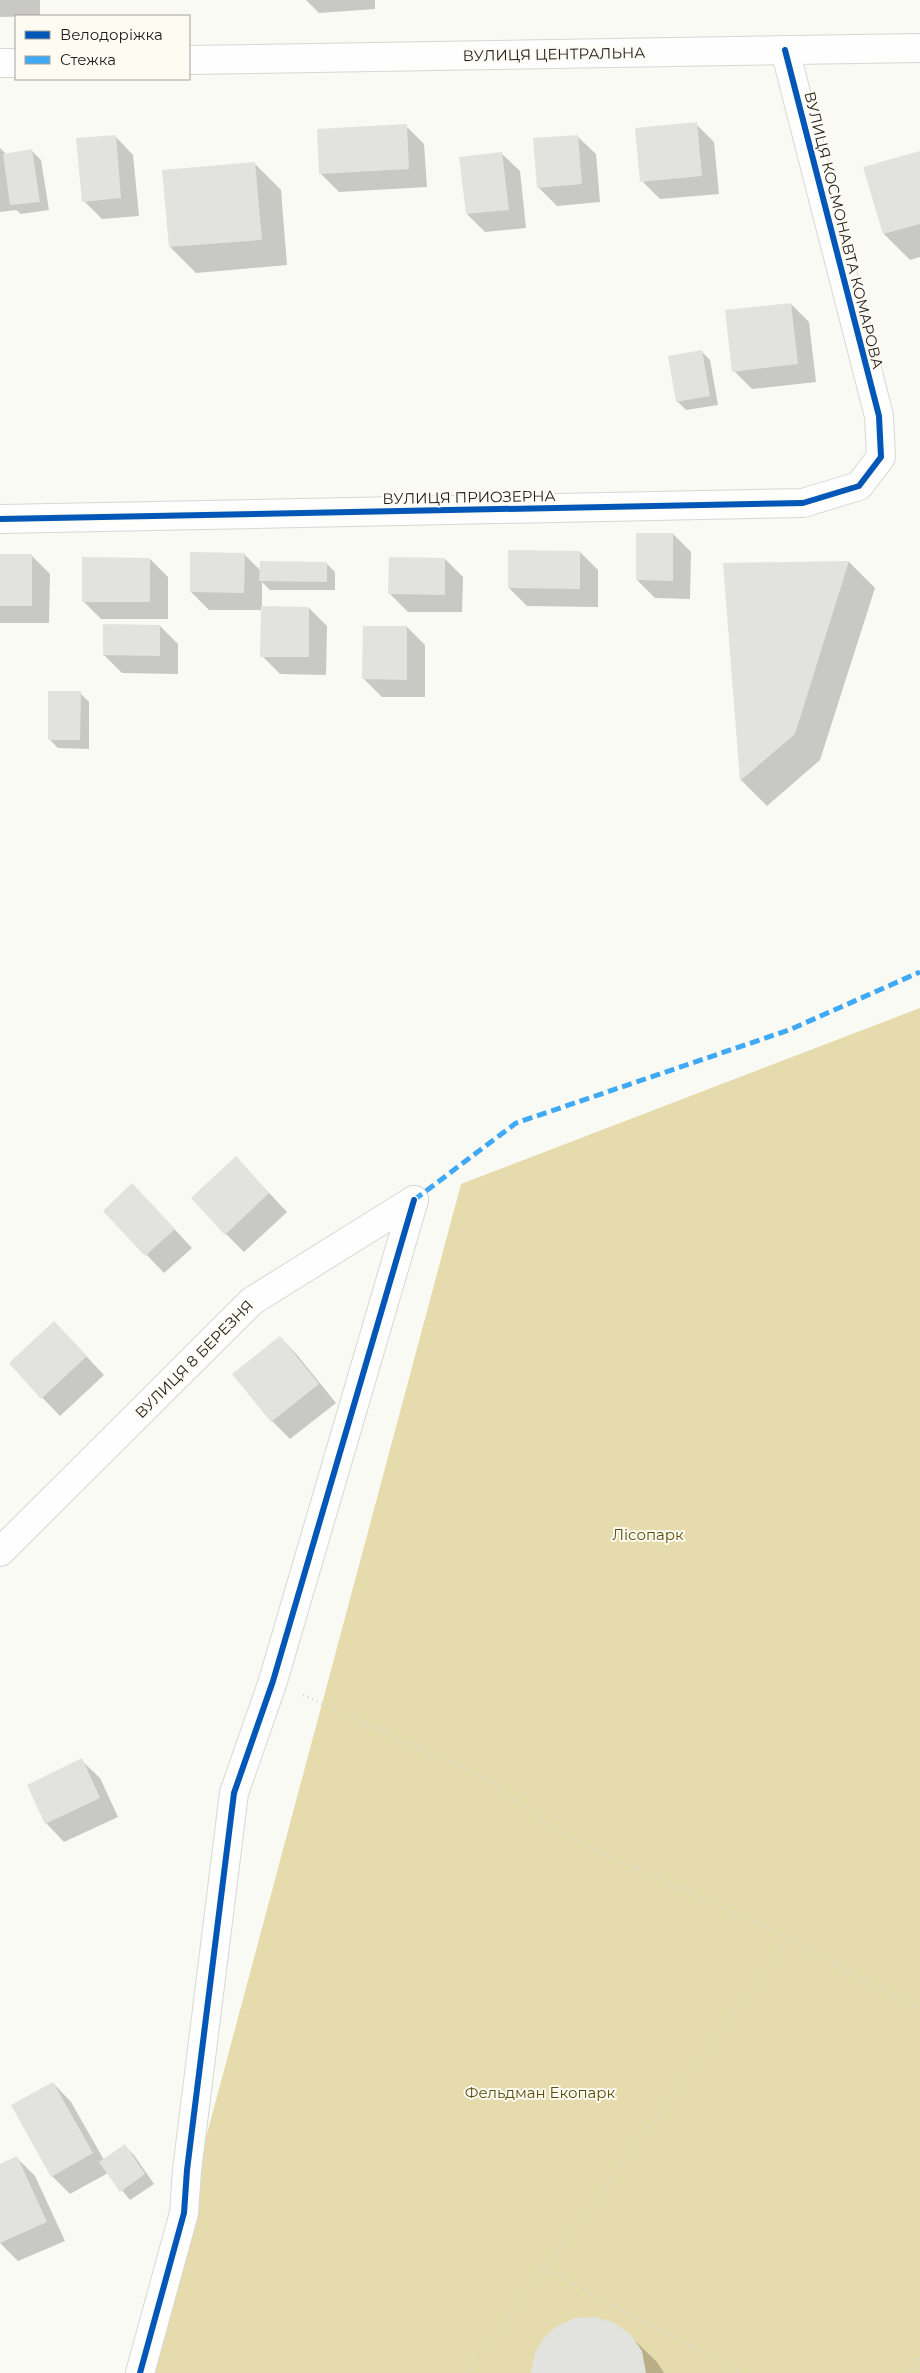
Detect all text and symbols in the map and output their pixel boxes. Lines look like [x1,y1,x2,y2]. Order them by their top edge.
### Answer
legend [15,15,190,80]
text: Велодоріжка [60,25,163,44]
street label: ВУЛИЦЯ ЦЕНТРАЛЬНА [462,43,646,65]
text: Стежка [60,50,116,69]
street label: ВУЛИЦЯ КОСМОНАВТА КОМАРОВА [800,89,888,371]
street label: ВУЛИЦЯ ПРИОЗЕРНА [382,486,556,508]
street label: ВУЛИЦЯ 8 БЕРЕЗНЯ [131,1296,257,1422]
park label: Лісопарк [612,1525,684,1544]
park label: Фельдман Екопарк [465,2083,616,2102]

